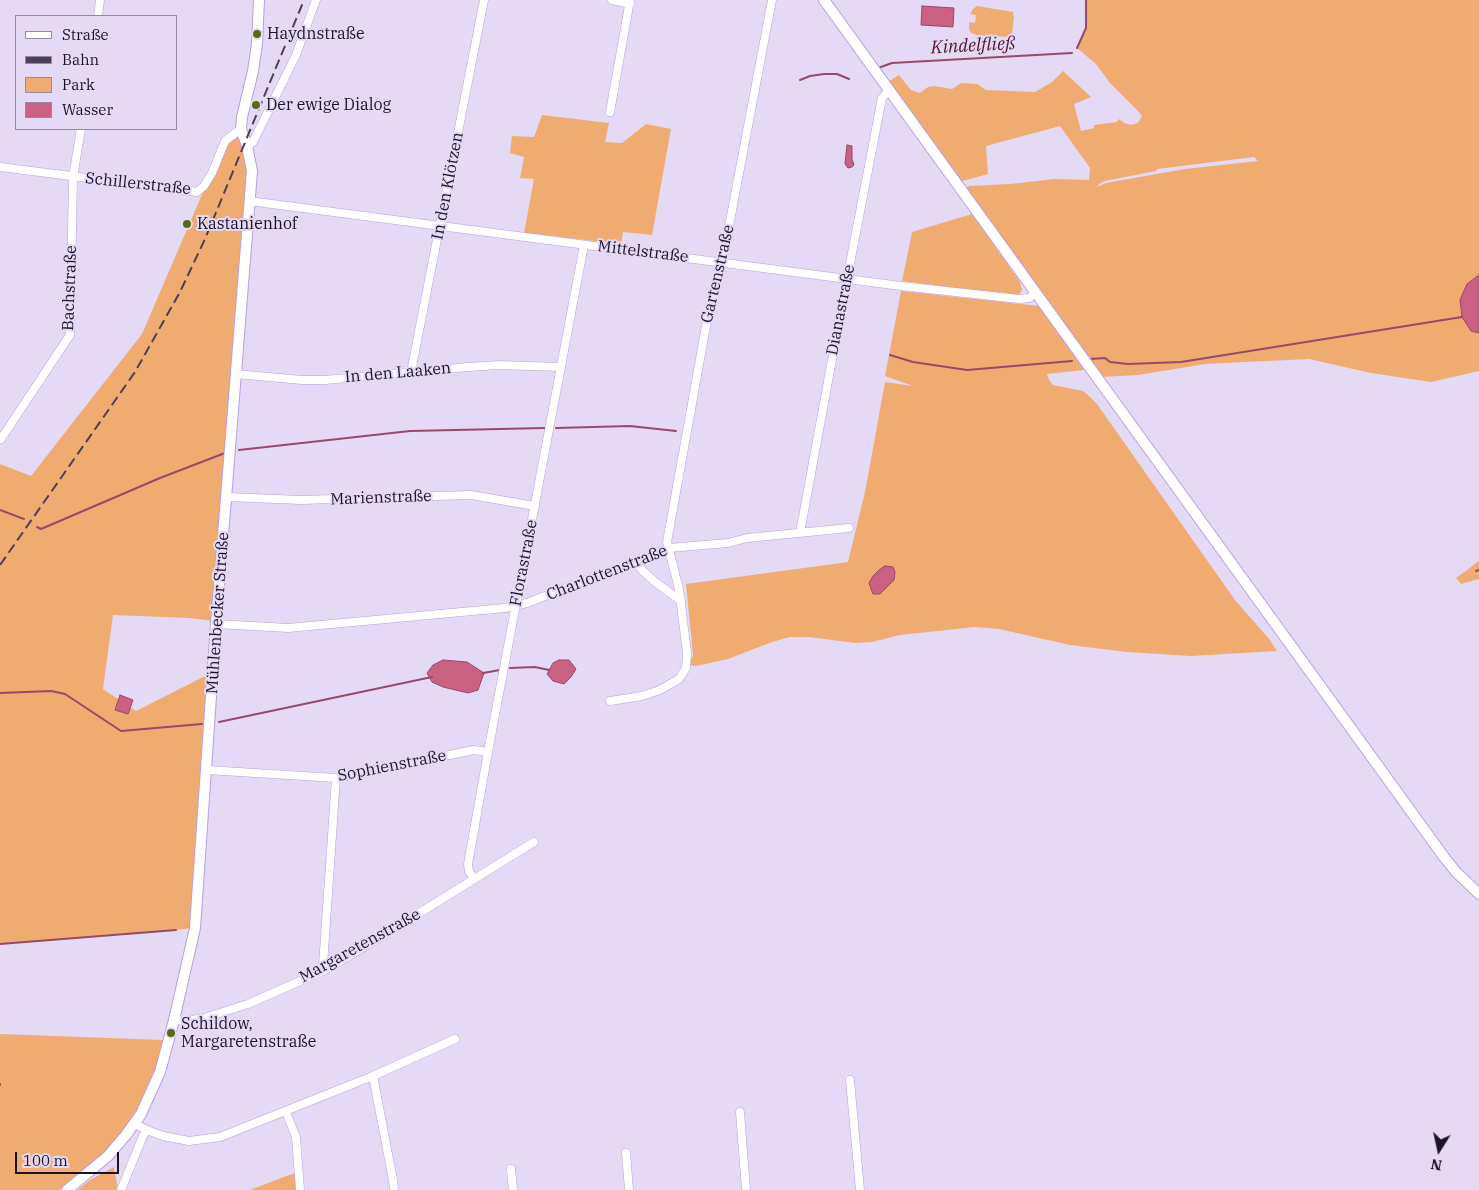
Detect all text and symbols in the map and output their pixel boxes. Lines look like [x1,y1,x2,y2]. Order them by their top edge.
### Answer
legend [15,15,178,130]
place label: Haydnstraße [267,24,365,44]
text: Straße [62,25,109,44]
marker: Haydnstraße [251,28,263,40]
water label: Kindelfließ [930,33,1016,59]
text: Bahn [62,50,99,69]
text: Park [62,75,95,94]
place label: Der ewige Dialog [266,95,391,115]
marker: Der ewige Dialog [250,99,262,111]
text: Wasser [62,100,113,119]
street label: In den Klötzen [428,131,468,241]
street label: Schillerstraße [84,169,192,199]
place label: Kastanienhof [197,214,297,234]
marker: Kastanienhof [181,218,193,230]
street label: Gartenstraße [697,223,739,325]
street label: Mittelstraße [596,237,690,267]
street label: Bachstraße [59,245,81,331]
street label: Dianastraße [823,263,859,357]
street label: In den Laaken [344,359,452,387]
street label: Marienstraße [330,487,432,509]
street label: Florastraße [506,518,542,608]
street label: Mühlenbecker Straße [203,531,233,695]
street label: Charlottenstraße [544,541,670,605]
street label: Sophienstraße [336,746,448,786]
street label: Margaretenstraße [296,905,424,987]
place label: Schildow, Margaretenstraße [181,1014,316,1052]
marker: Schildow, Margaretenstraße [165,1027,177,1039]
north arrow [1414,1125,1464,1175]
scale bar [18,1142,121,1174]
text: 100 m [23,1151,68,1170]
text: N [1429,1155,1443,1175]

